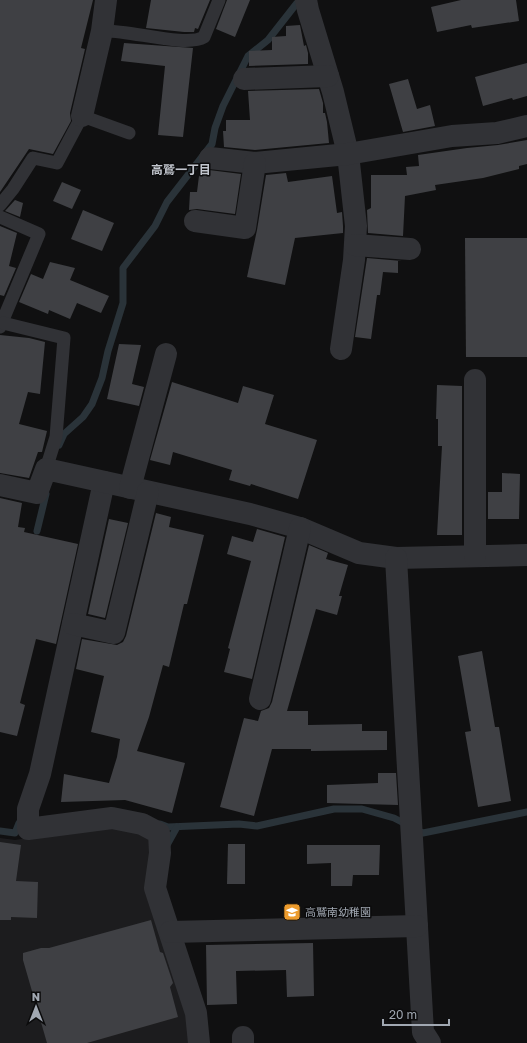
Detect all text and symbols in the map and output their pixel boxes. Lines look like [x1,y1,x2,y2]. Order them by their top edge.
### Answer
district label: 高鷲一丁目 [151,162,211,177]
school or university icon: 高鷲南幼稚園 [282,902,302,922]
place label: 高鷲南幼稚園 [305,905,371,918]
north arrow [16,987,56,1027]
text: N [32,990,40,1003]
scale bar [383,1001,449,1027]
text: 20 m [389,1007,417,1022]

